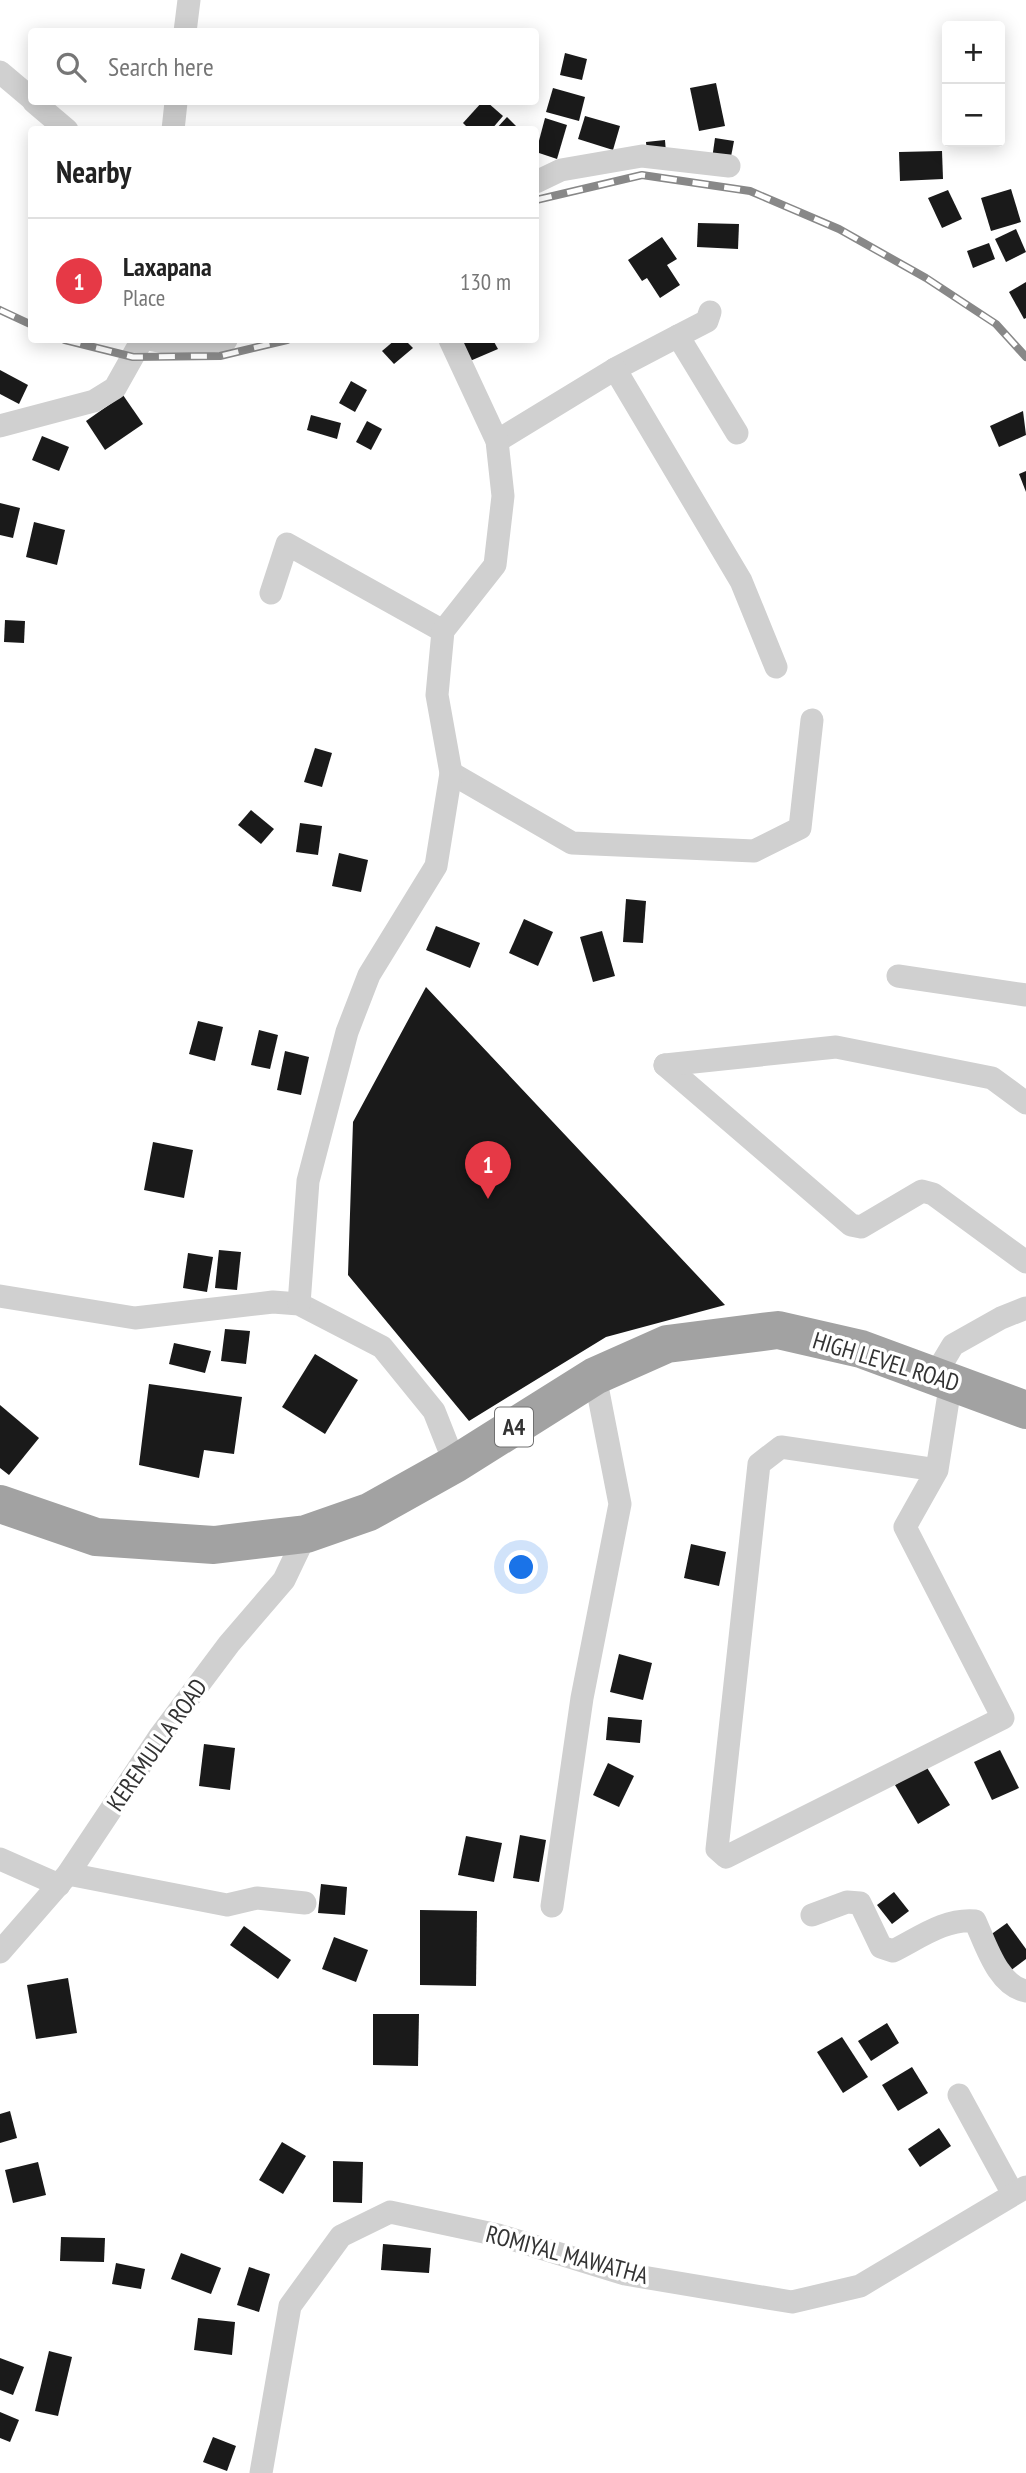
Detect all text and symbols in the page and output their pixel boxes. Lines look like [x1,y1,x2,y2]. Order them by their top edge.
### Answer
map controls [942,21,1005,147]
button: + [942,21,1005,84]
search box [28,28,539,105]
icon: search [52,48,90,86]
text: Search here [108,50,214,83]
button: − [942,84,1005,147]
text: Nearby [56,152,131,191]
text: Laxapana [123,250,212,283]
text: 1 [74,267,85,296]
text: 130 m [460,267,511,296]
text: Place [123,283,165,312]
pin: 1 [465,1141,511,1199]
street label: HIGH LEVEL ROAD [809,1325,963,1399]
road number: A4 [495,1408,533,1446]
your location [504,1550,538,1584]
street label: KEREMULLA ROAD [99,1672,214,1817]
street label: ROMIYAL MAWATHA [483,2218,652,2291]

